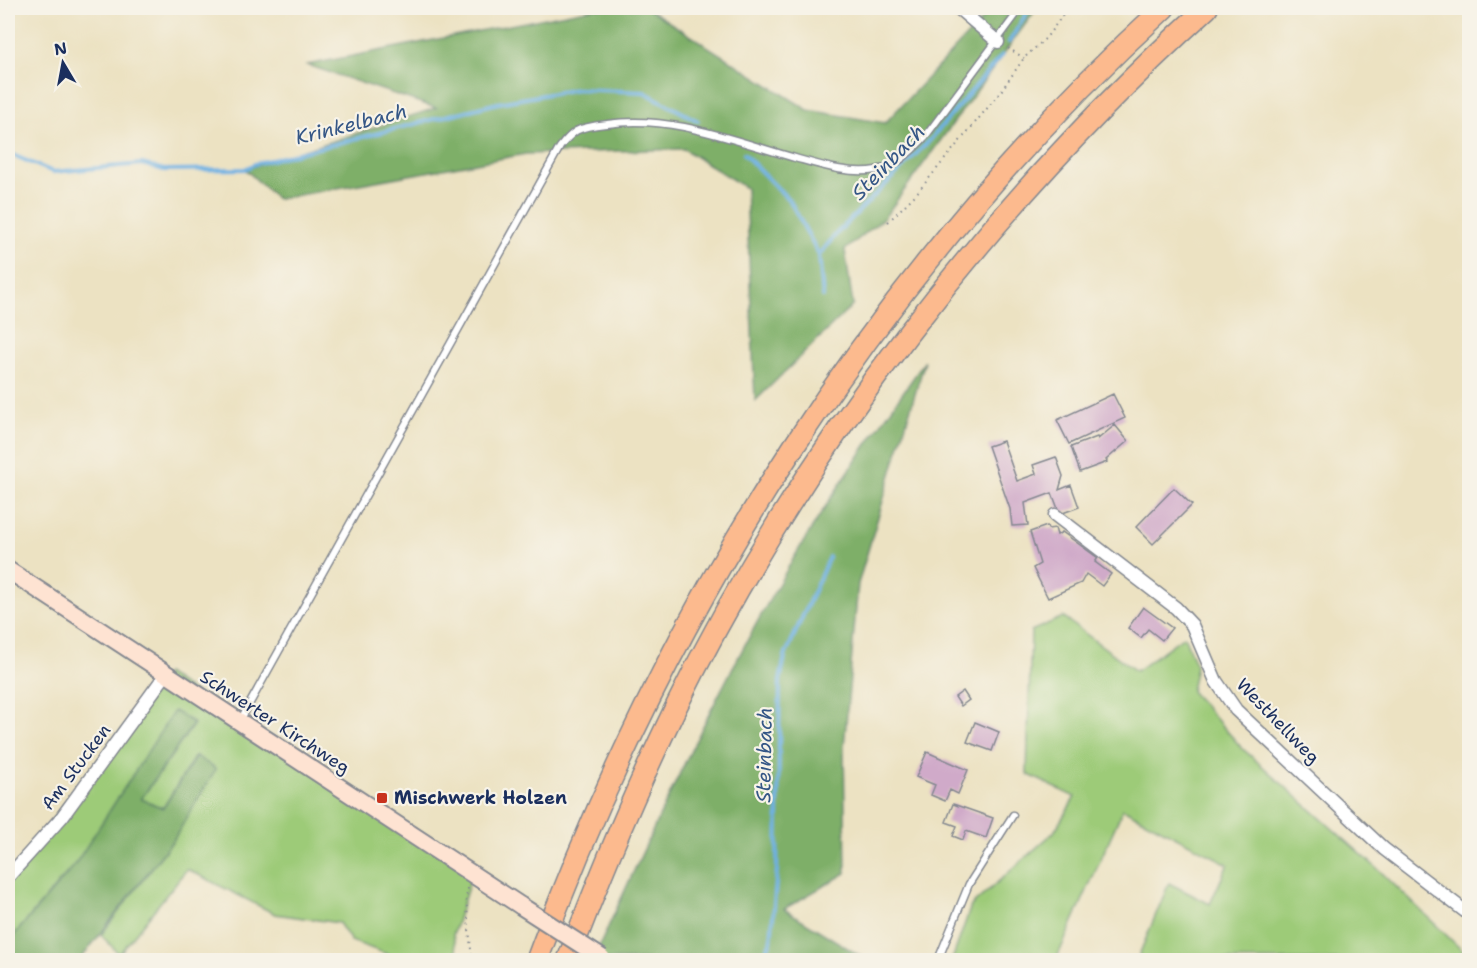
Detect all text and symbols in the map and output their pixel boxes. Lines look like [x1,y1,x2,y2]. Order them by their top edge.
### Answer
north arrow [33,33,93,93]
text: N [52,37,69,60]
water label: Krinkelbach [292,98,410,150]
water label: Steinbach [846,119,930,205]
street label: Schwerter Kirchweg [196,665,354,779]
street label: Westhellweg [1231,673,1325,769]
water label: Steinbach [750,707,778,803]
street label: Am Stucken [36,719,116,815]
place label: Mischwerk Holzen [394,786,567,810]
marker: Mischwerk Holzen [375,791,389,805]

